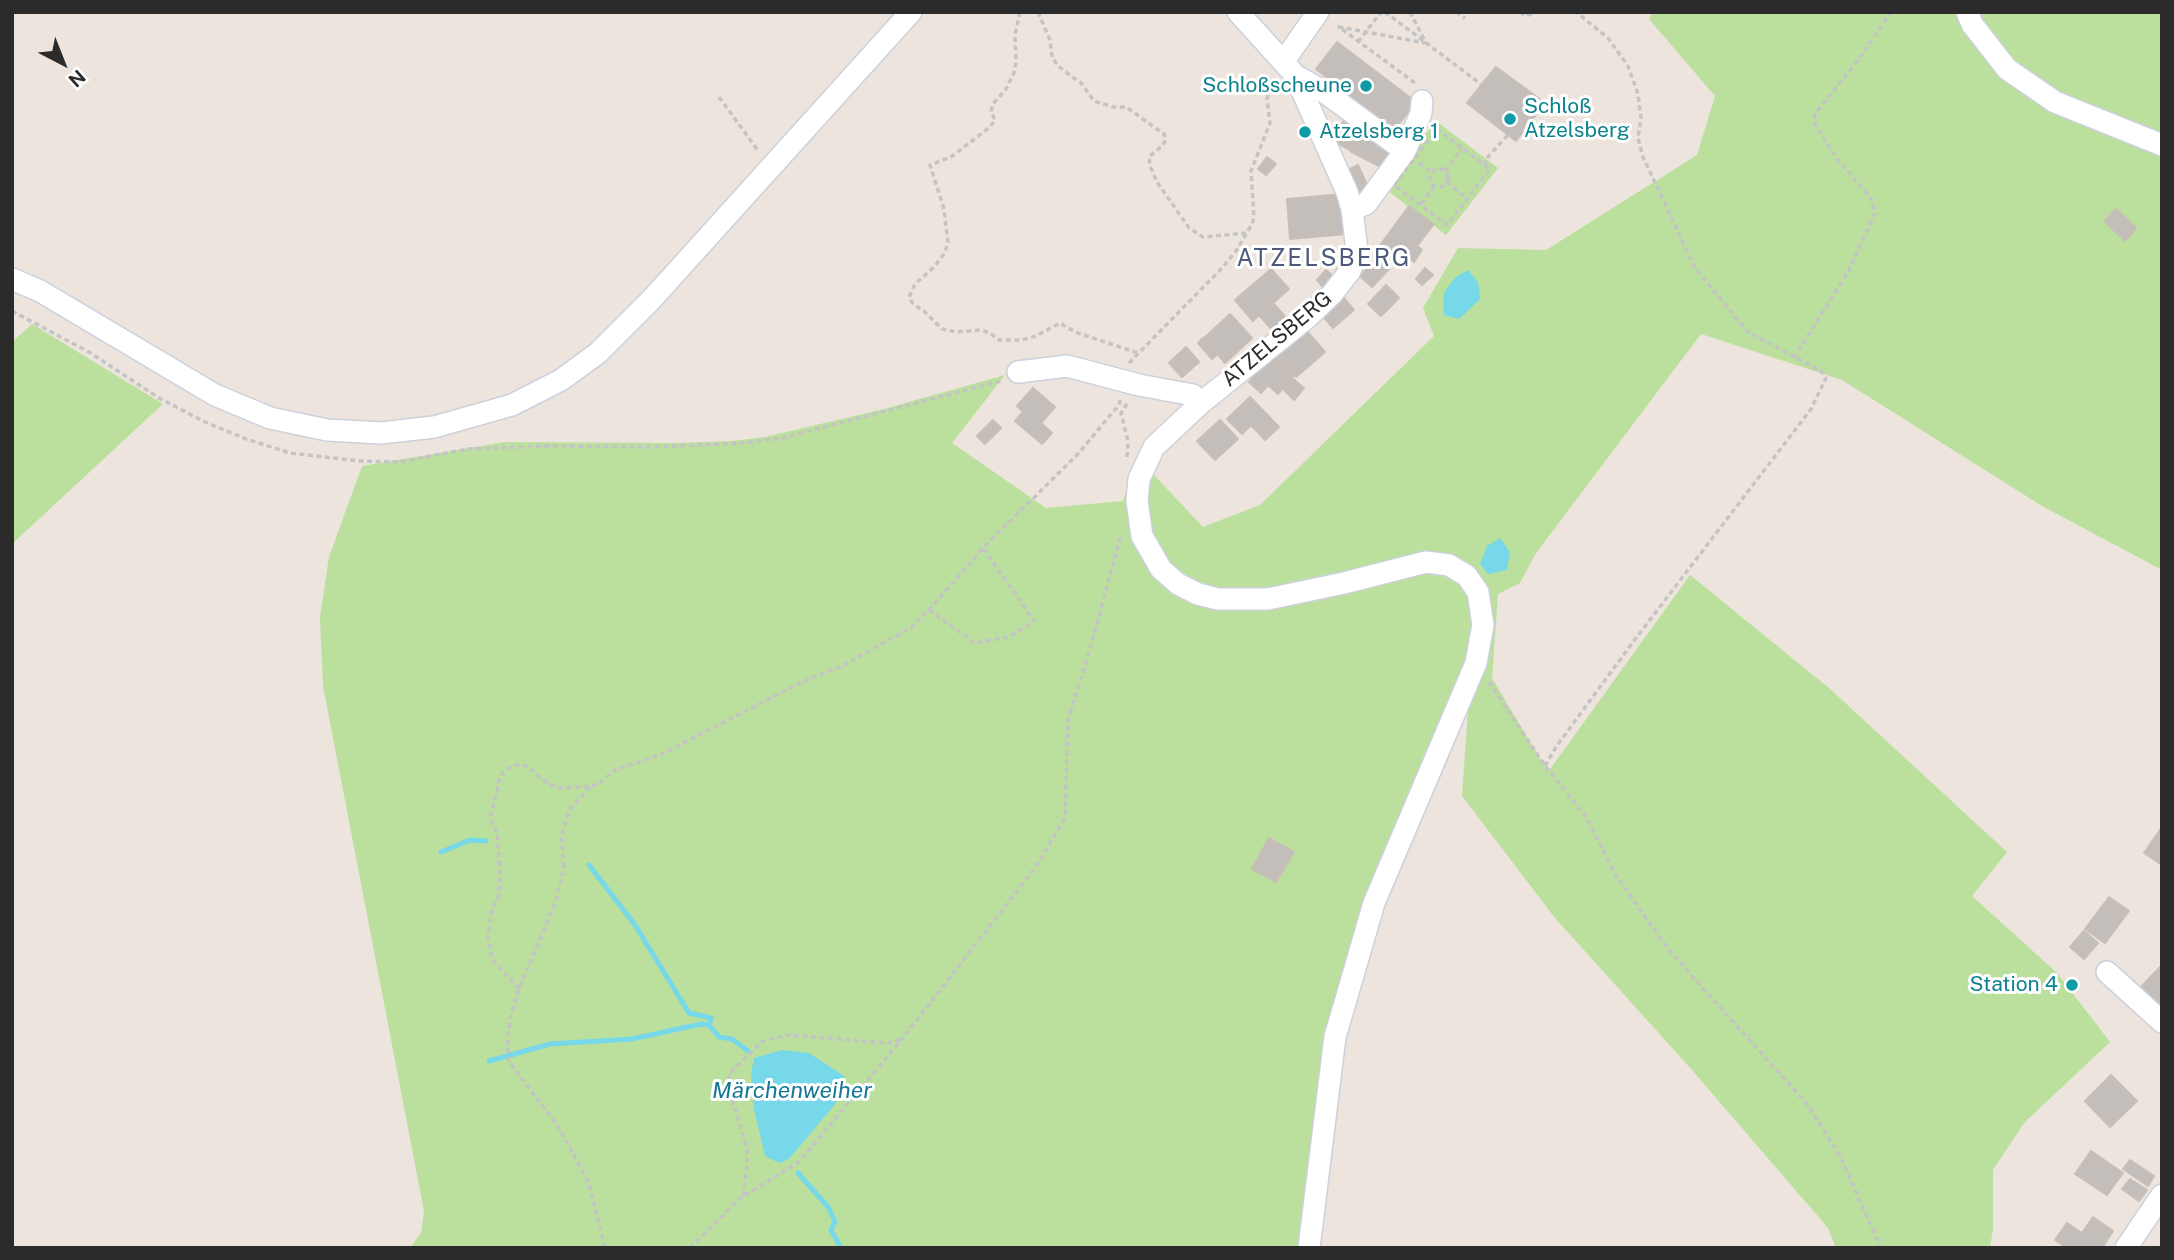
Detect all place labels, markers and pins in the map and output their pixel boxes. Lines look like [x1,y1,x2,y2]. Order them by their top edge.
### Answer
place label: Schloßscheune [1202,73,1352,99]
marker: Schloßscheune [1358,78,1374,94]
place label: Schloß Atzelsberg [1524,94,1630,144]
marker: Schloß Atzelsberg [1502,111,1518,127]
place label: Atzelsberg 1 [1319,119,1438,145]
marker: Atzelsberg 1 [1297,124,1313,140]
place label: Station 4 [1969,972,2058,998]
marker: Station 4 [2064,977,2080,993]

